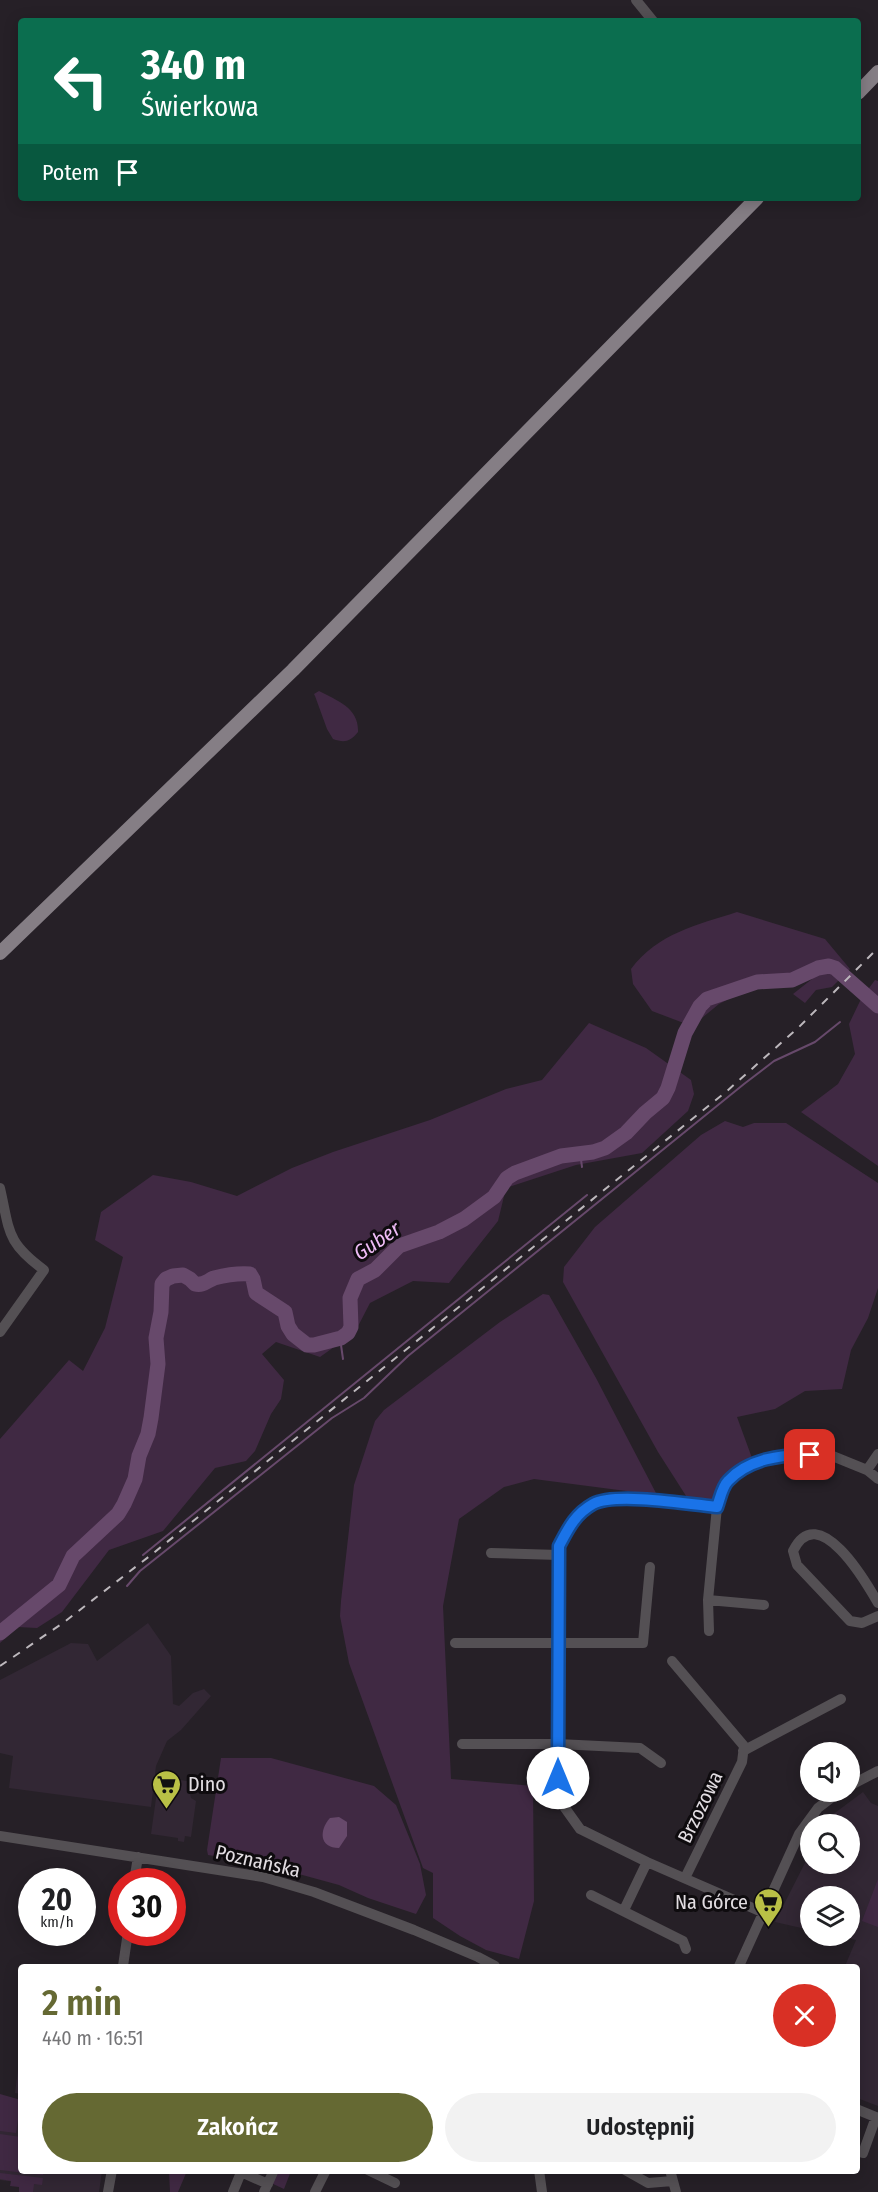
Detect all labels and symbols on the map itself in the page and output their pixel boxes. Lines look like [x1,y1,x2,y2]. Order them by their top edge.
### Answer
water label: Guber [349,1216,406,1266]
pin [784,1429,835,1480]
position arrow [526,1746,590,1810]
street label: Brzozowa [672,1767,728,1847]
supermarket icon: Dino [151,1768,183,1810]
place label: Dino [188,1772,226,1796]
street label: Poznańska [213,1840,303,1882]
speed limit sign: 30 [108,1868,186,1946]
supermarket icon: Na Górce [753,1886,785,1928]
place label: Na Górce [675,1890,748,1914]

